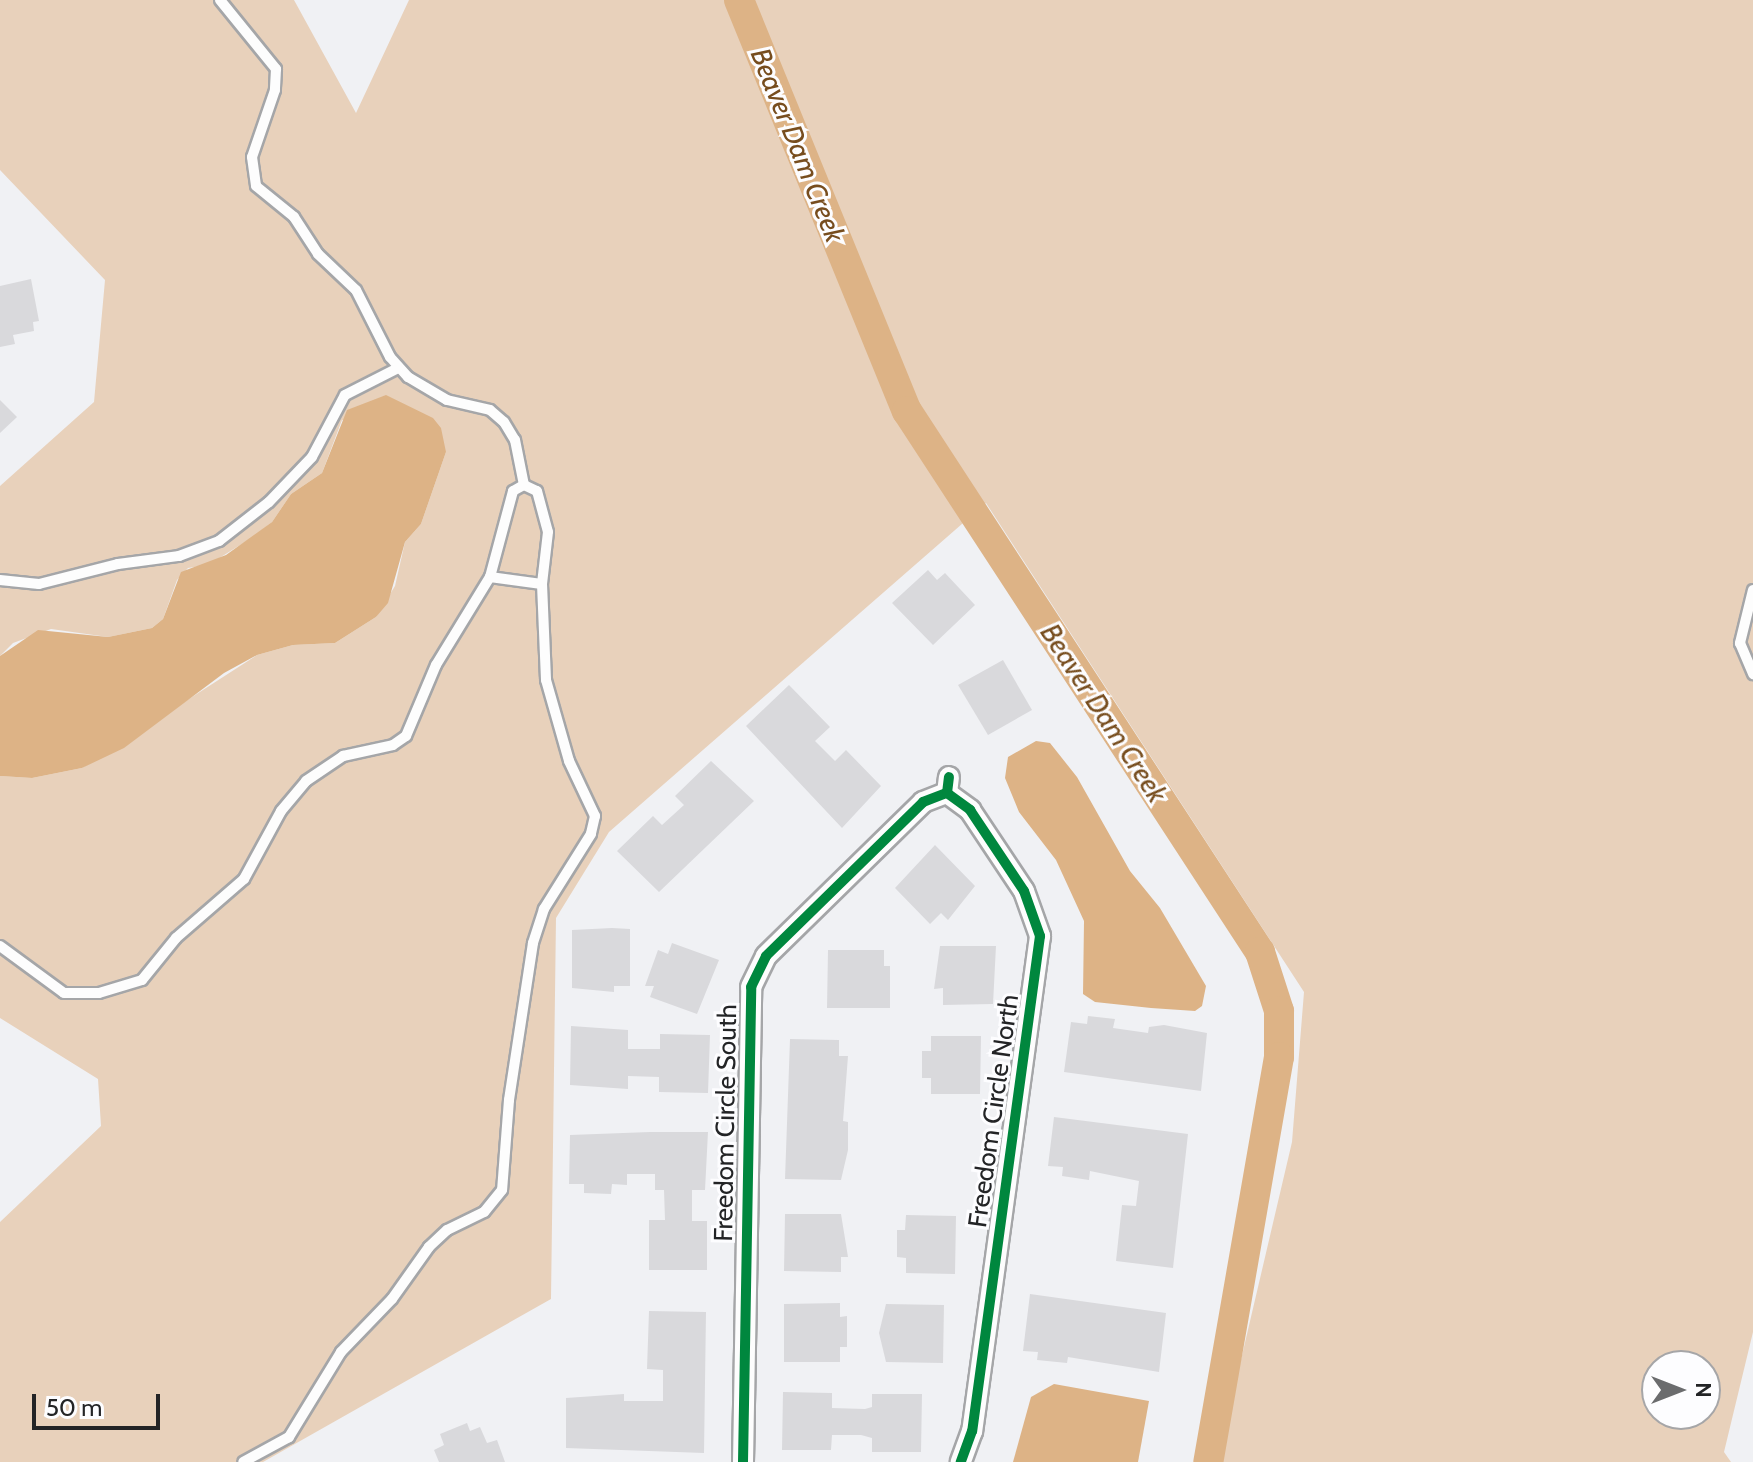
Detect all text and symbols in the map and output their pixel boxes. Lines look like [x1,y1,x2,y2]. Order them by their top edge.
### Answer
water label: Beaver Dam Creek [744,43,852,247]
water label: Beaver Dam Creek [1034,617,1174,809]
street label: Freedom Circle North [962,993,1026,1229]
street label: Freedom Circle South [708,1004,744,1242]
north arrow [1641,1350,1721,1430]
scale bar [36,1378,164,1428]
text: N [1690,1382,1717,1398]
text: 50 m [46,1393,102,1422]

